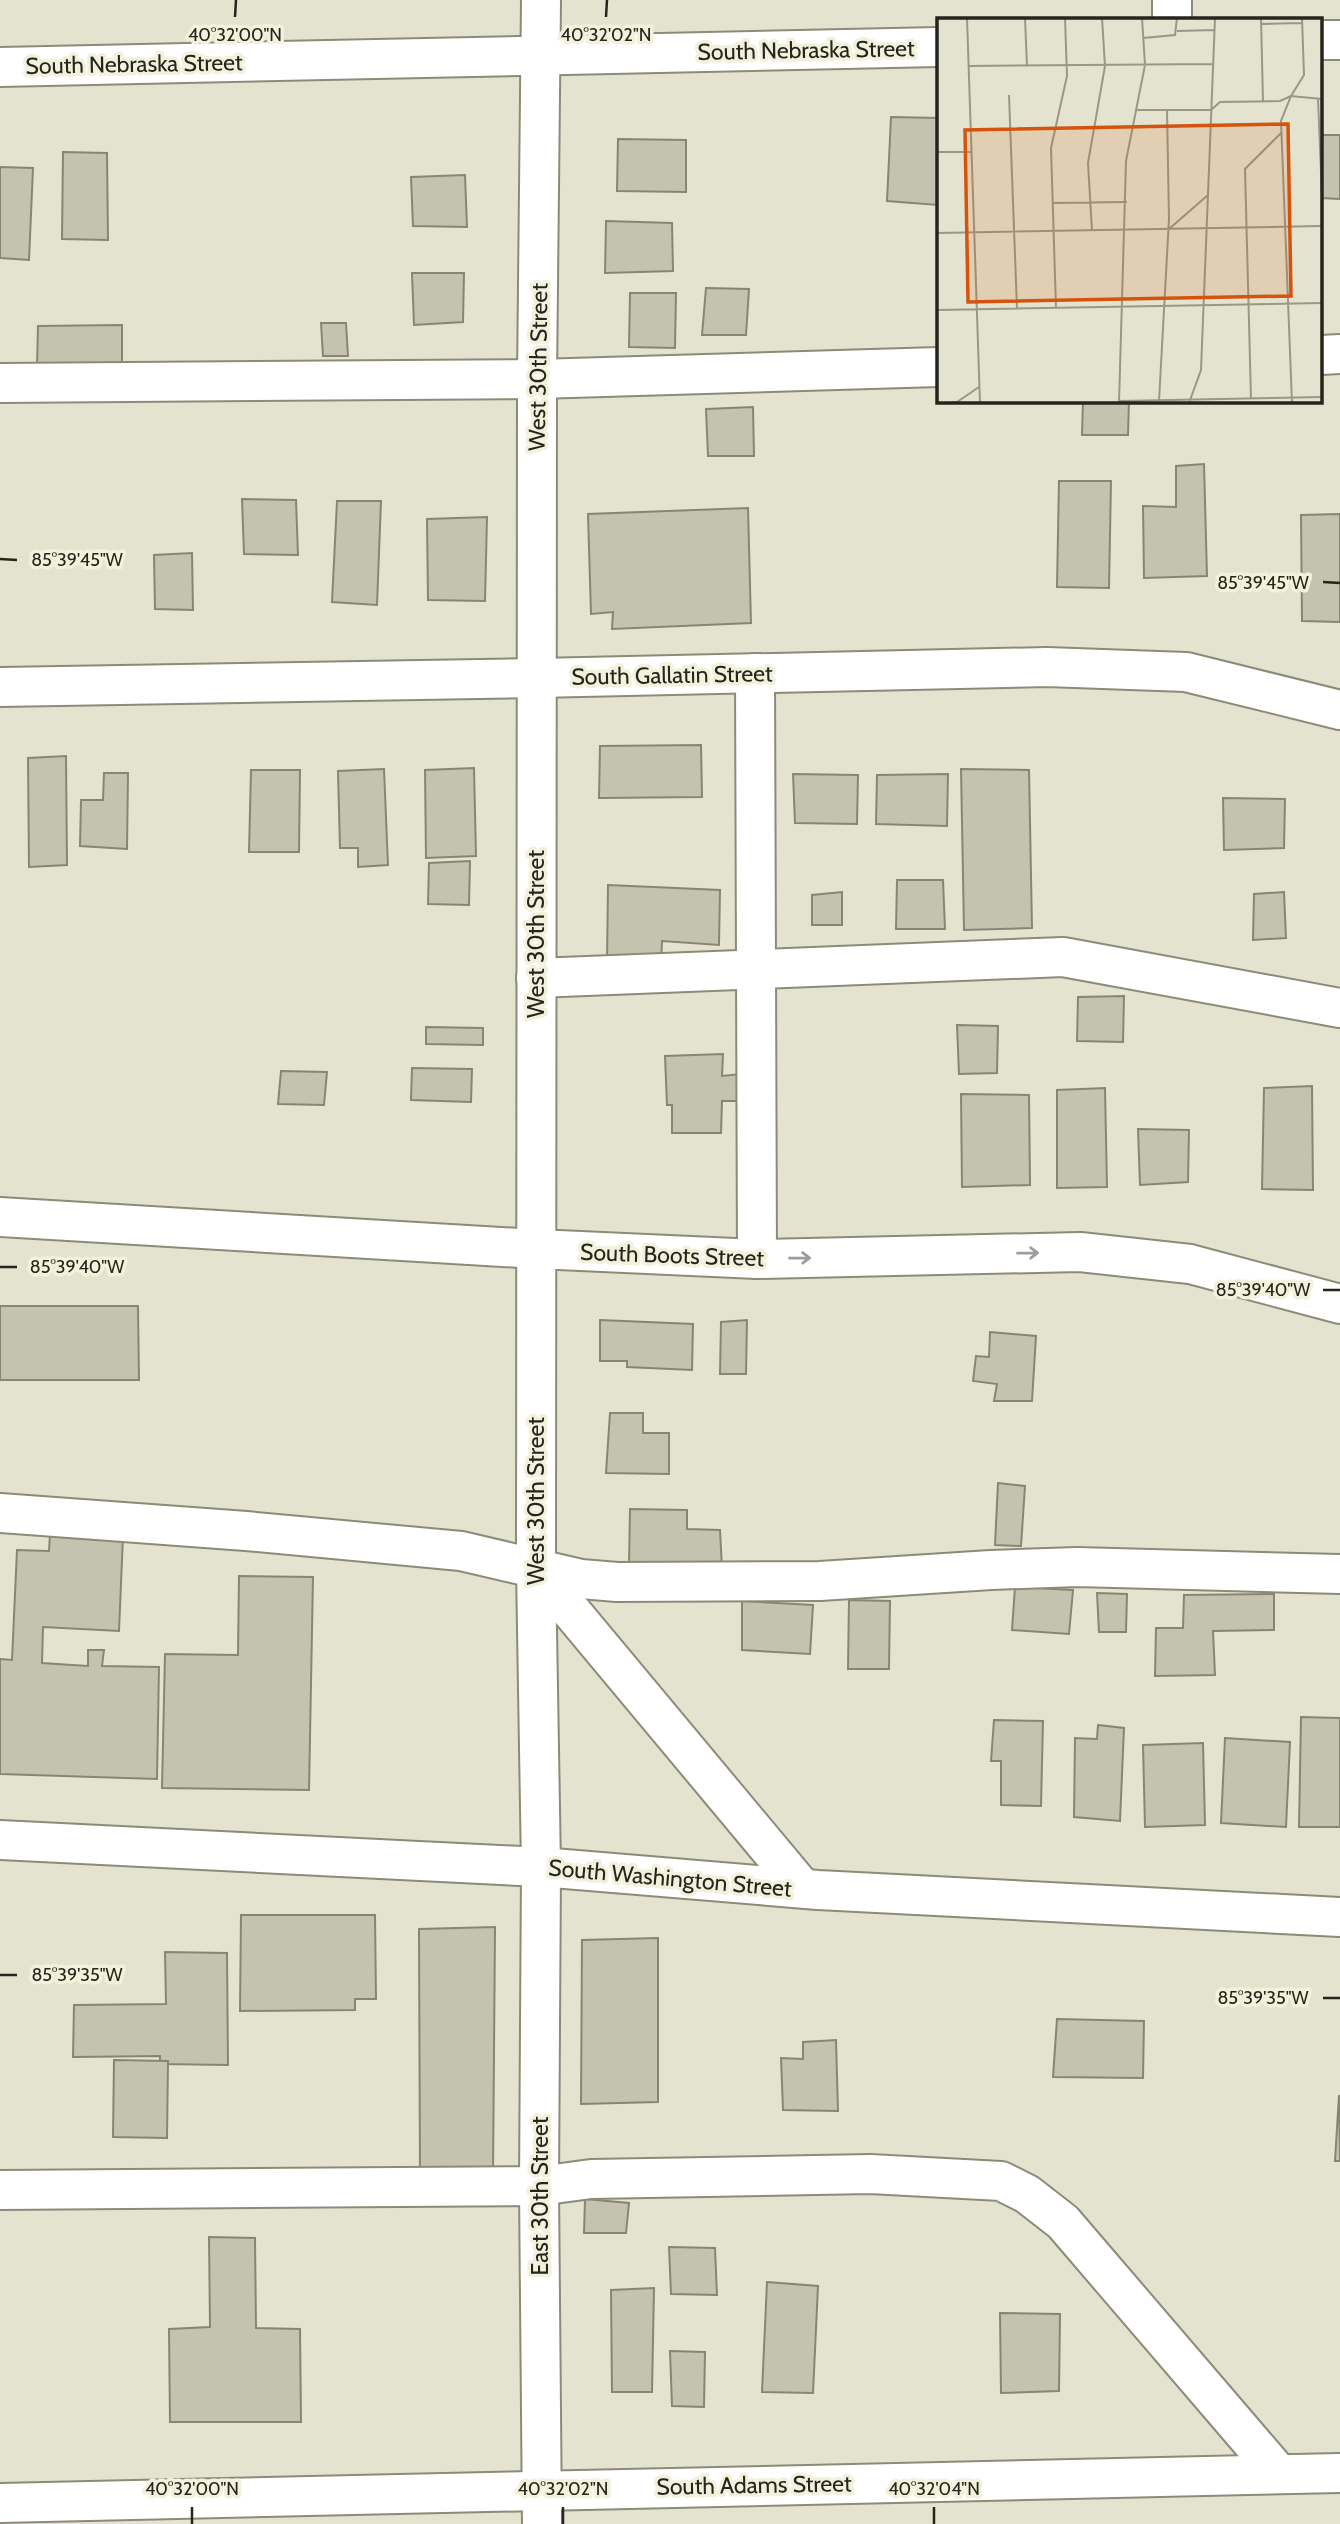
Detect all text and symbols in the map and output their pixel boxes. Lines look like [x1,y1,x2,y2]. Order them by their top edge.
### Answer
inset map [937,18,1322,402]
text: 40°32'00"N [188,24,282,46]
text: 40°32'02"N [561,24,651,46]
street label: South Nebraska Street [697,34,915,66]
street label: South Nebraska Street [25,48,243,80]
street label: West 30th Street [523,282,553,451]
text: 85°39'45"W [31,549,123,571]
text: 85°39'45"W [1217,572,1309,594]
street label: South Gallatin Street [571,659,773,691]
street label: West 30th Street [522,850,550,1018]
street label: South Boots Street [580,1238,765,1272]
one-way arrow [1016,1247,1039,1260]
one-way arrow [788,1252,811,1265]
text: 85°39'40"W [30,1256,124,1278]
text: 85°39'40"W [1216,1279,1310,1301]
street label: West 30th Street [522,1417,550,1585]
street label: South Washington Street [547,1853,793,1903]
text: 85°39'35"W [31,1964,123,1986]
text: 85°39'35"W [1217,1987,1309,2009]
street label: East 30th Street [526,2116,554,2276]
street label: South Adams Street [656,2469,852,2501]
text: 40°32'00"N [145,2478,239,2500]
text: 40°32'02"N [518,2478,608,2500]
text: 40°32'04"N [888,2478,980,2500]

